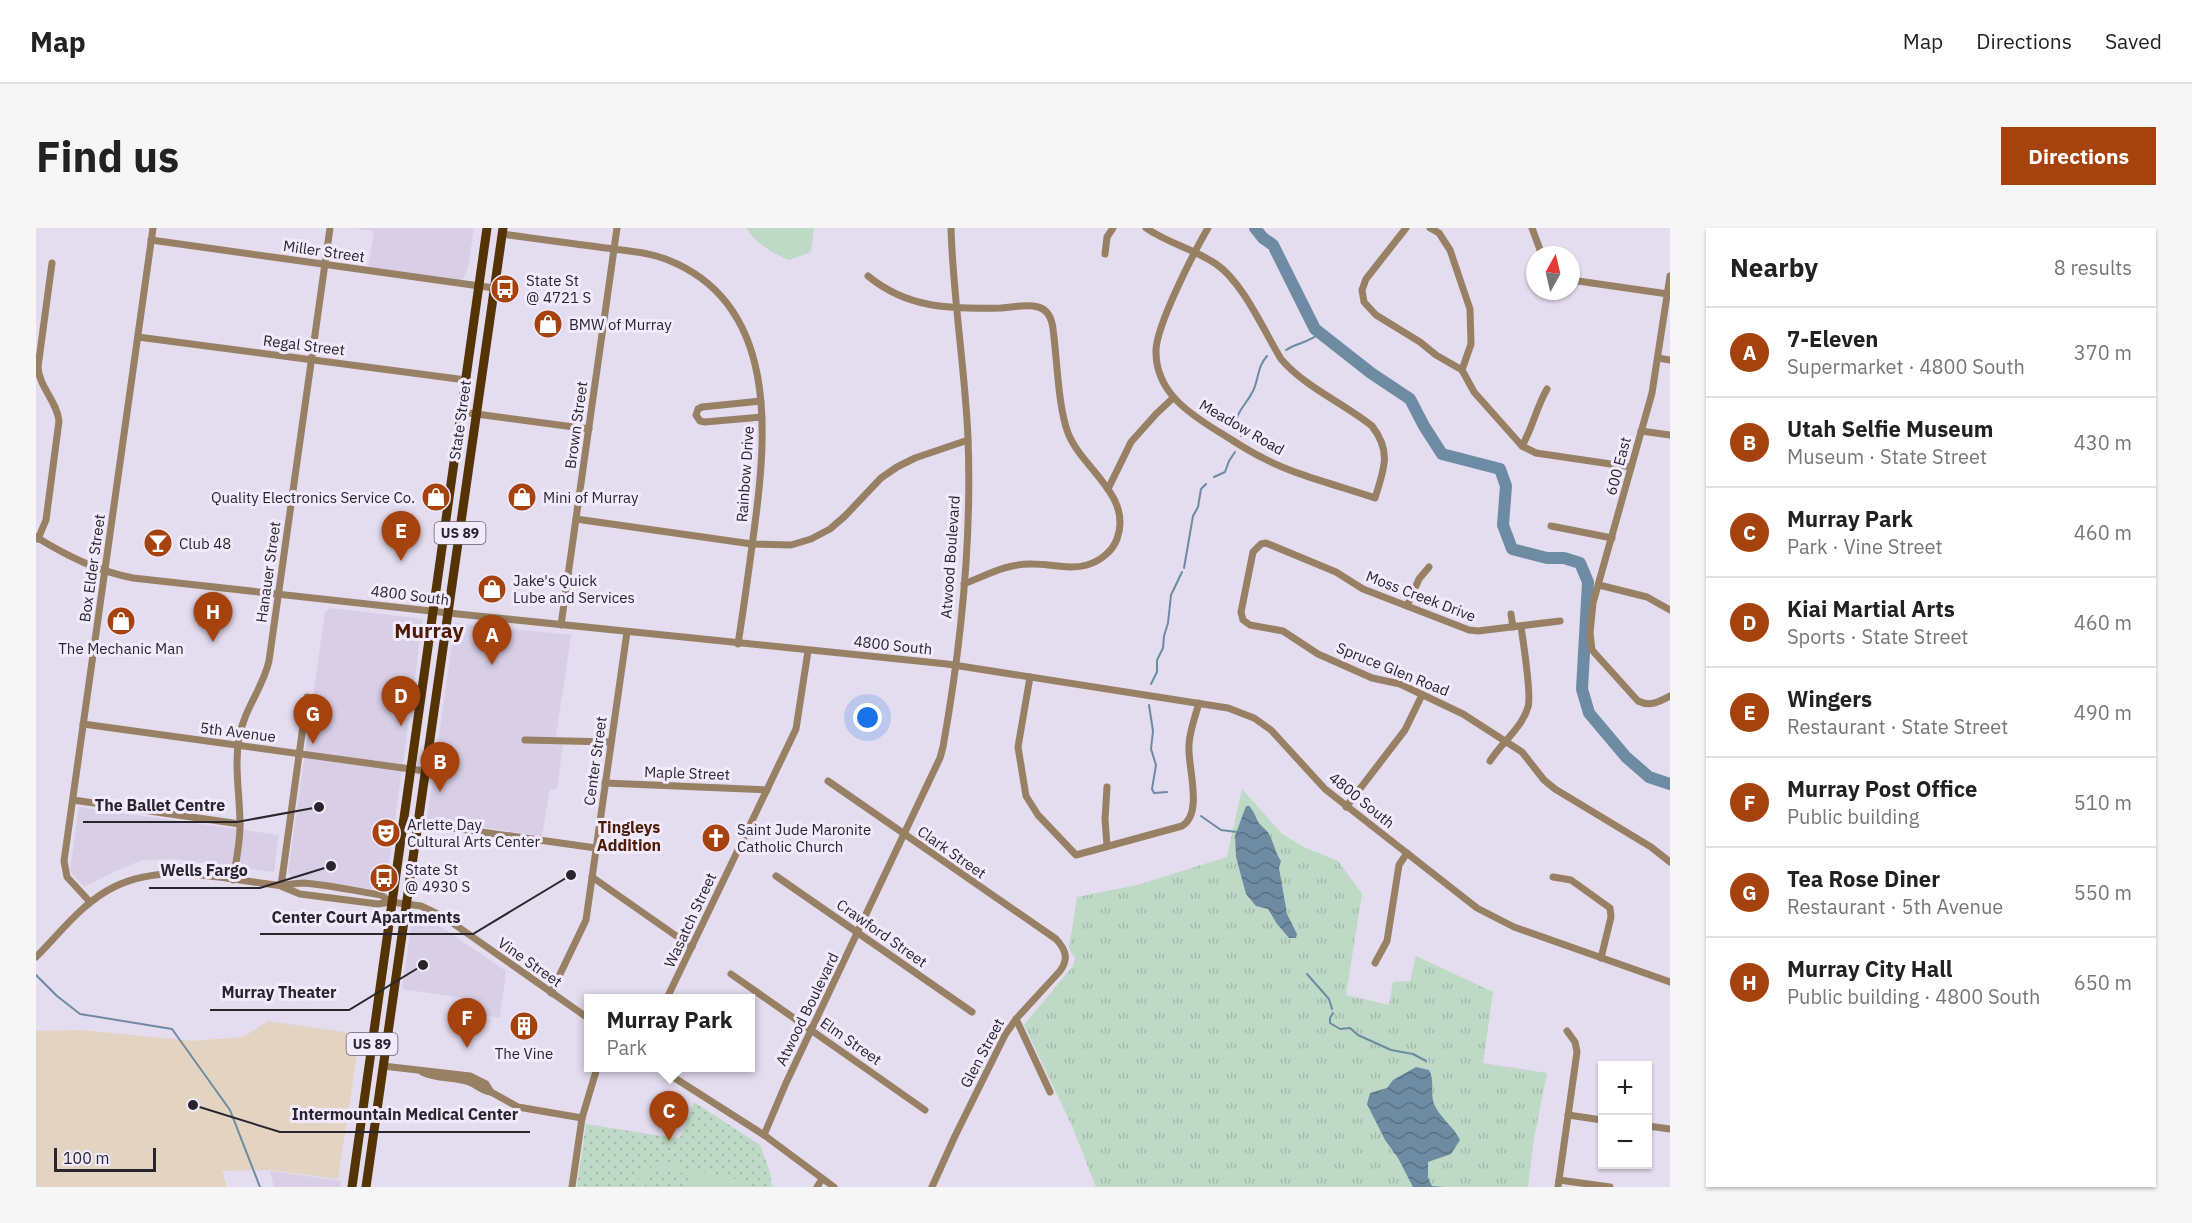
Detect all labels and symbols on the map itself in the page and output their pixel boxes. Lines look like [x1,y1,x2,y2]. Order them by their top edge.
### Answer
street label: Miller Street [282,236,366,266]
north arrow [1526,246,1580,300]
place label: State St @ 4721 S [526,271,591,307]
bus stop icon: State St @ 4721 S [489,273,521,305]
shop icon: BMW of Murray [532,308,564,340]
place label: BMW of Murray [569,315,672,334]
street label: Regal Street [262,331,346,359]
street label: State Street [445,379,475,461]
street label: Brown Street [560,380,592,470]
street label: Meadow Road [1196,395,1288,459]
street label: Rainbow Drive [732,425,758,523]
street label: 600 East [1601,435,1635,497]
shop icon: Quality Electronics Service Co. [420,481,452,513]
shop icon: Mini of Murray [506,481,538,513]
place label: Quality Electronics Service Co. [211,488,415,507]
place label: Mini of Murray [543,488,639,507]
street label: Atwood Boulevard [936,495,964,619]
pin: E [382,512,421,561]
street label: Box Elder Street [75,513,109,623]
street label: Hanauer Street [251,520,285,624]
road number: US 89 [434,522,486,544]
bar icon: Club 48 [142,527,174,559]
place label: Club 48 [179,534,231,553]
street label: Moss Creek Drive [1363,566,1479,626]
place label: Jake's Quick Lube and Services [513,571,635,607]
shop icon: Jake's Quick Lube and Services [476,573,508,605]
street label: 4800 South [370,581,450,609]
pin: H [194,592,232,642]
shop icon: The Mechanic Man [105,605,137,637]
district label: Murray [394,616,464,644]
pin: A [472,616,512,665]
street label: 4800 South [853,631,933,659]
street label: Spruce Glen Road [1334,638,1452,700]
place label: The Mechanic Man [58,639,184,658]
pin: D [382,676,421,726]
pin: G [294,694,332,744]
your location [853,703,882,732]
street label: Center Street [579,715,611,807]
street label: 5th Avenue [199,718,277,746]
pin: B [420,742,460,792]
street label: Maple Street [644,762,730,784]
street label: 4800 South [1325,768,1399,832]
callout: The Ballet Centre [83,788,237,822]
text: The Ballet Centre [95,795,225,815]
place label: Arlette Day Cultural Arts Center [407,815,541,851]
theatre icon: Arlette Day Cultural Arts Center [370,817,402,849]
district label: Tingleys Addition [597,817,661,855]
place label: Saint Jude Maronite Catholic Church [737,820,871,856]
street label: Clark Street [914,821,990,883]
church icon: Saint Jude Maronite Catholic Church [700,822,732,854]
callout: Wells Fargo [149,854,260,888]
text: Wells Fargo [160,860,248,880]
place label: State St @ 4930 S [405,860,470,896]
bus stop icon: State St @ 4930 S [368,862,400,894]
street label: Wasatch Street [660,870,720,970]
street label: Crawford Street [833,895,931,971]
callout: Center Court Apartments [260,900,473,934]
text: Center Court Apartments [271,907,461,927]
street label: Vine Street [494,933,566,991]
street label: Atwood Boulevard [771,949,843,1069]
callout: Murray Theater [210,976,349,1010]
text: Murray Theater [221,982,337,1002]
pin: F [448,998,486,1048]
building icon: The Vine [508,1010,540,1042]
street label: Elm Street [817,1013,885,1069]
street label: Glen Street [956,1015,1008,1091]
road number: US 89 [346,1033,398,1055]
place label: The Vine [495,1044,553,1063]
pin: C [650,1092,688,1141]
callout: Intermountain Medical Center [280,1098,530,1132]
text: Intermountain Medical Center [292,1104,519,1124]
scale bar [54,1145,156,1172]

